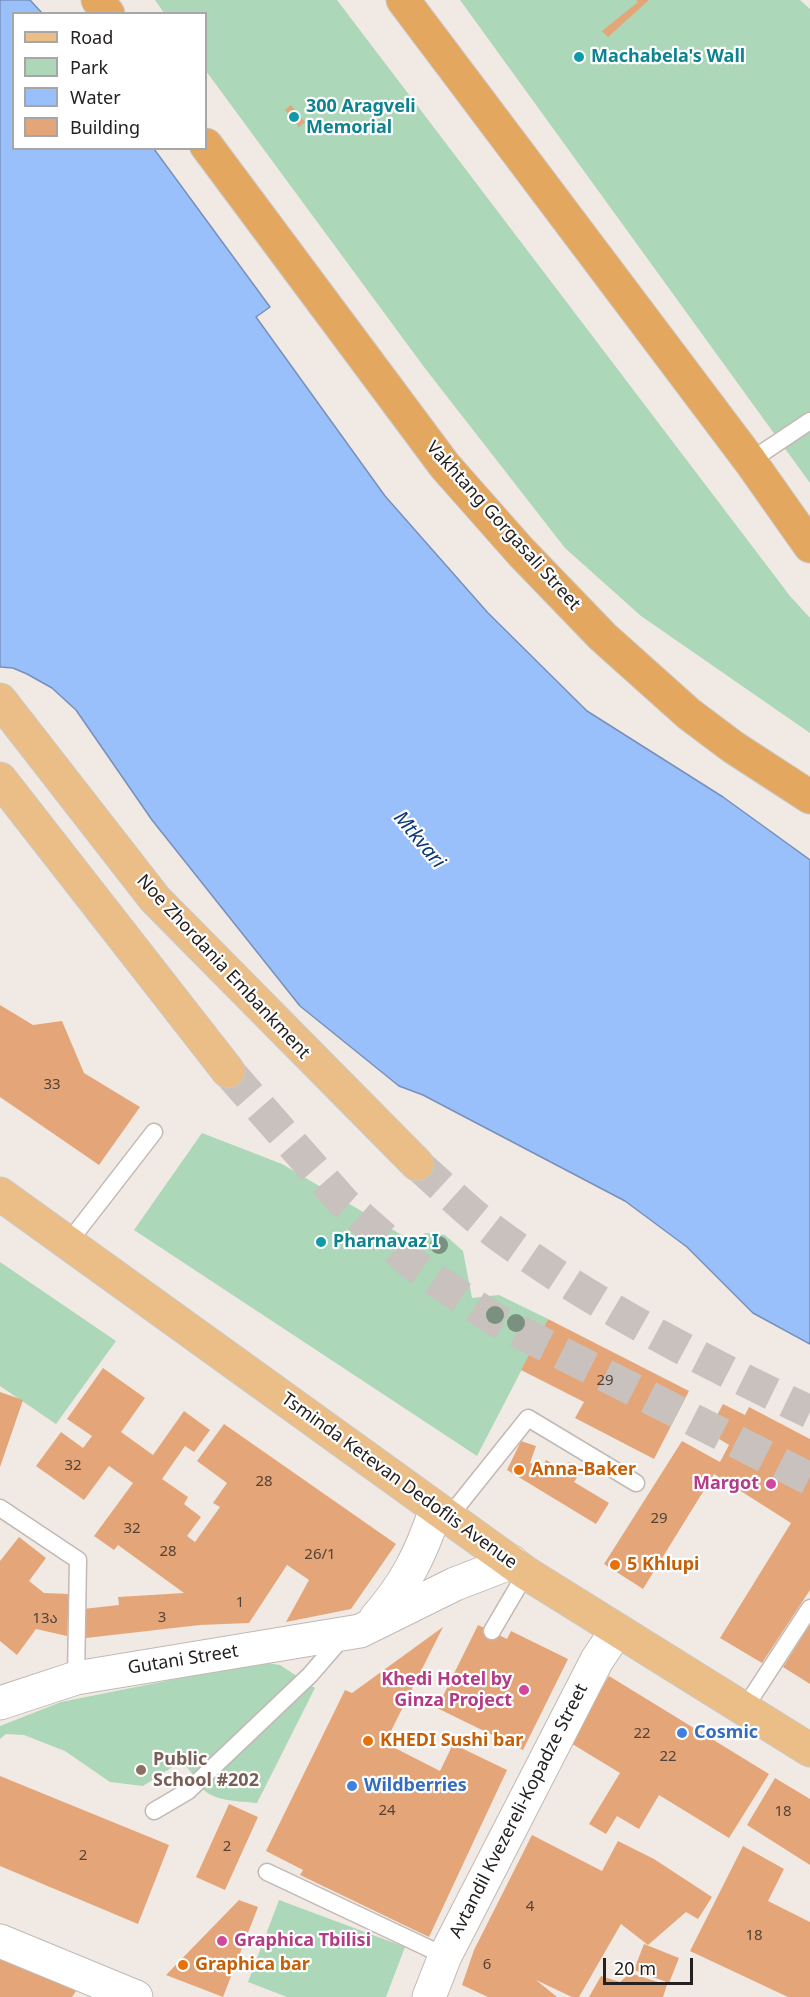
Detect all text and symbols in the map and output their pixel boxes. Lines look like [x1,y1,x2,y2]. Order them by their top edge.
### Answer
legend [12,12,207,150]
text: Road [70,25,113,49]
place label: Machabela's Wall [591,46,745,68]
marker: Machabela's Wall [572,50,586,64]
text: Park [70,55,108,79]
text: Water [70,85,121,109]
place label: 300 Aragveli Memorial [306,96,416,138]
marker: 300 Aragveli Memorial [287,110,301,124]
text: Building [70,115,140,139]
street label: Vakhtang Gorgasali Street [421,437,585,615]
water label: Mtkvari [388,807,450,873]
street label: Noe Zhordania Embankment [132,870,314,1064]
house number: 33 [43,1076,61,1094]
place label: Pharnavaz I [333,1231,439,1253]
marker: Pharnavaz I [314,1235,328,1249]
house number: 29 [596,1372,614,1390]
street label: Tsminda Ketevan Dedoflis Avenue [277,1388,521,1574]
house number: 32 [64,1457,82,1475]
place label: Anna-Baker [531,1459,636,1481]
marker: Anna-Baker [512,1463,526,1477]
house number: 28 [255,1473,273,1491]
place label: Margot [693,1473,759,1495]
marker: Margot [764,1477,778,1491]
house number: 29 [650,1510,668,1528]
house number: 32 [123,1520,141,1538]
house number: 28 [159,1543,177,1561]
house number: 26/1 [304,1546,336,1564]
place label: 5 Khlupi [627,1554,699,1576]
marker: 5 Khlupi [608,1558,622,1572]
house number: 1 [236,1594,244,1612]
house number: 3 [158,1609,166,1627]
house number: 13ა [32,1610,58,1628]
street label: Gutani Street [126,1641,240,1679]
place label: Khedi Hotel by Ginza Project [381,1669,512,1712]
street label: Avtandil Kvezereli-Kopadze Street [445,1680,593,1942]
marker: Khedi Hotel by Ginza Project [517,1683,531,1697]
place label: Cosmic [694,1722,758,1744]
house number: 22 [633,1725,651,1743]
marker: Cosmic [675,1726,689,1740]
place label: KHEDI Sushi bar [380,1730,523,1752]
marker: KHEDI Sushi bar [361,1734,375,1748]
house number: 22 [659,1748,677,1766]
place label: Public School #202 [153,1749,259,1792]
marker: Public School #202 [134,1763,148,1777]
place label: Wildberries [364,1775,467,1797]
marker: Wildberries [345,1779,359,1793]
house number: 24 [378,1802,396,1820]
house number: 18 [774,1803,792,1821]
house number: 2 [223,1838,231,1856]
house number: 2 [79,1847,87,1865]
house number: 4 [526,1898,534,1916]
house number: 18 [745,1927,763,1945]
place label: Graphica Tbilisi [234,1930,371,1952]
marker: Graphica Tbilisi [215,1934,229,1948]
scale bar [606,1946,696,1984]
place label: Graphica bar [195,1954,310,1976]
house number: 6 [483,1956,491,1974]
text: 20 m [614,1956,656,1980]
marker: Graphica bar [176,1958,190,1972]

